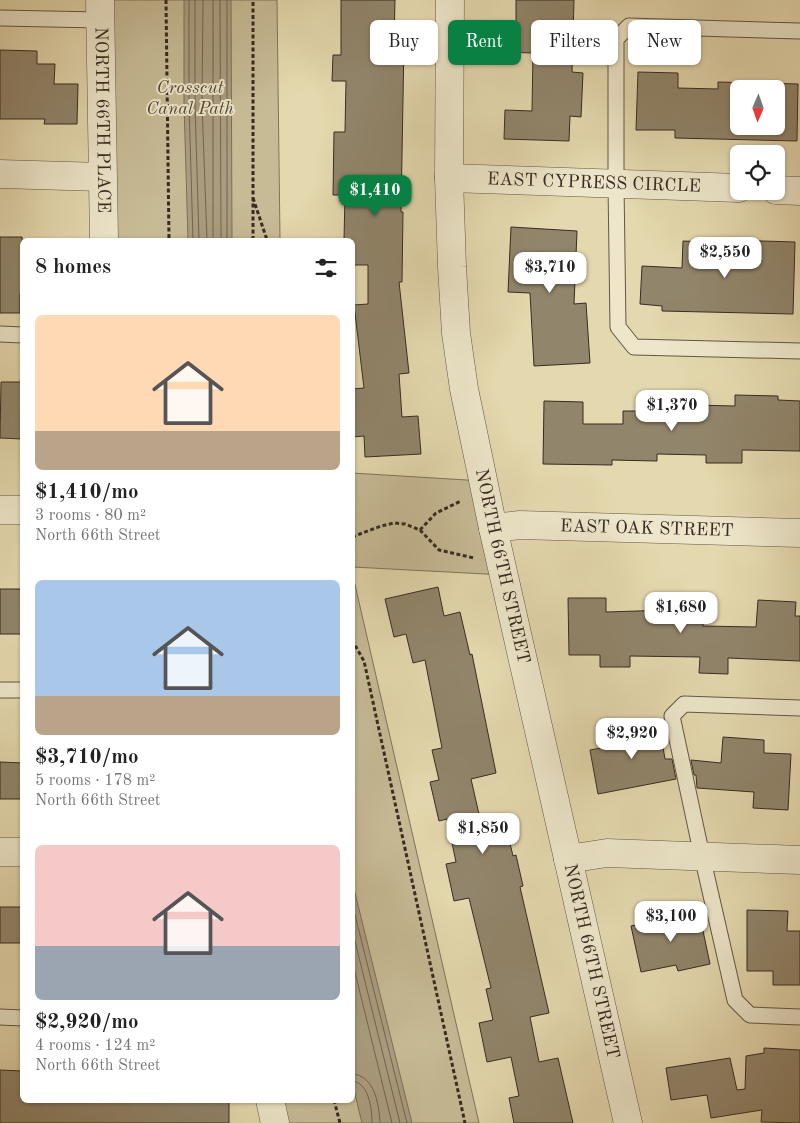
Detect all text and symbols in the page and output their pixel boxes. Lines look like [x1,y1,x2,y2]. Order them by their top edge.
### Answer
chip: Buy [370,20,438,65]
chip: Rent [448,20,521,65]
chip: Filters [531,20,618,65]
chip: New [628,20,701,65]
street label: NORTH 66TH PLACE [91,27,113,213]
park label: Crosscut Canal Path [146,79,234,118]
north arrow [730,80,785,135]
map controls [730,80,785,200]
button: locate [730,145,785,200]
street label: EAST CYPRESS CIRCLE [487,170,701,196]
pin: $1,410 [334,174,416,217]
text: $1,410 [350,183,400,199]
pin: $2,550 [684,236,766,279]
text: $2,550 [700,245,750,261]
pin: $3,710 [509,252,591,294]
icon: filters [312,254,340,282]
text: 8 homes [35,257,111,278]
text: $3,710 [525,260,575,276]
icon: home [143,348,233,438]
pin: $1,370 [631,390,713,432]
text: $1,370 [647,398,697,414]
street label: NORTH 66TH STREET [472,467,532,665]
text: $1,410/mo [35,482,139,503]
text: 3 rooms · 80 m² [35,508,146,524]
street label: EAST OAK STREET [560,517,734,540]
text: North 66th Street [35,528,160,544]
pin: $1,680 [640,592,722,634]
text: $1,680 [656,600,706,616]
icon: home [143,613,233,703]
pin: $2,920 [591,718,673,760]
text: $2,920 [607,726,657,742]
text: $3,710/mo [35,747,139,768]
text: 5 rooms · 178 m² [35,773,155,789]
text: North 66th Street [35,793,160,809]
pin: $1,850 [442,812,524,855]
text: $1,850 [458,821,508,837]
street label: NORTH 66TH STREET [560,862,622,1060]
icon: home [143,878,233,968]
pin: $3,100 [630,900,712,943]
text: $3,100 [646,909,696,925]
text: $2,920/mo [35,1012,139,1033]
text: 4 rooms · 124 m² [35,1038,155,1054]
text: North 66th Street [35,1058,160,1074]

